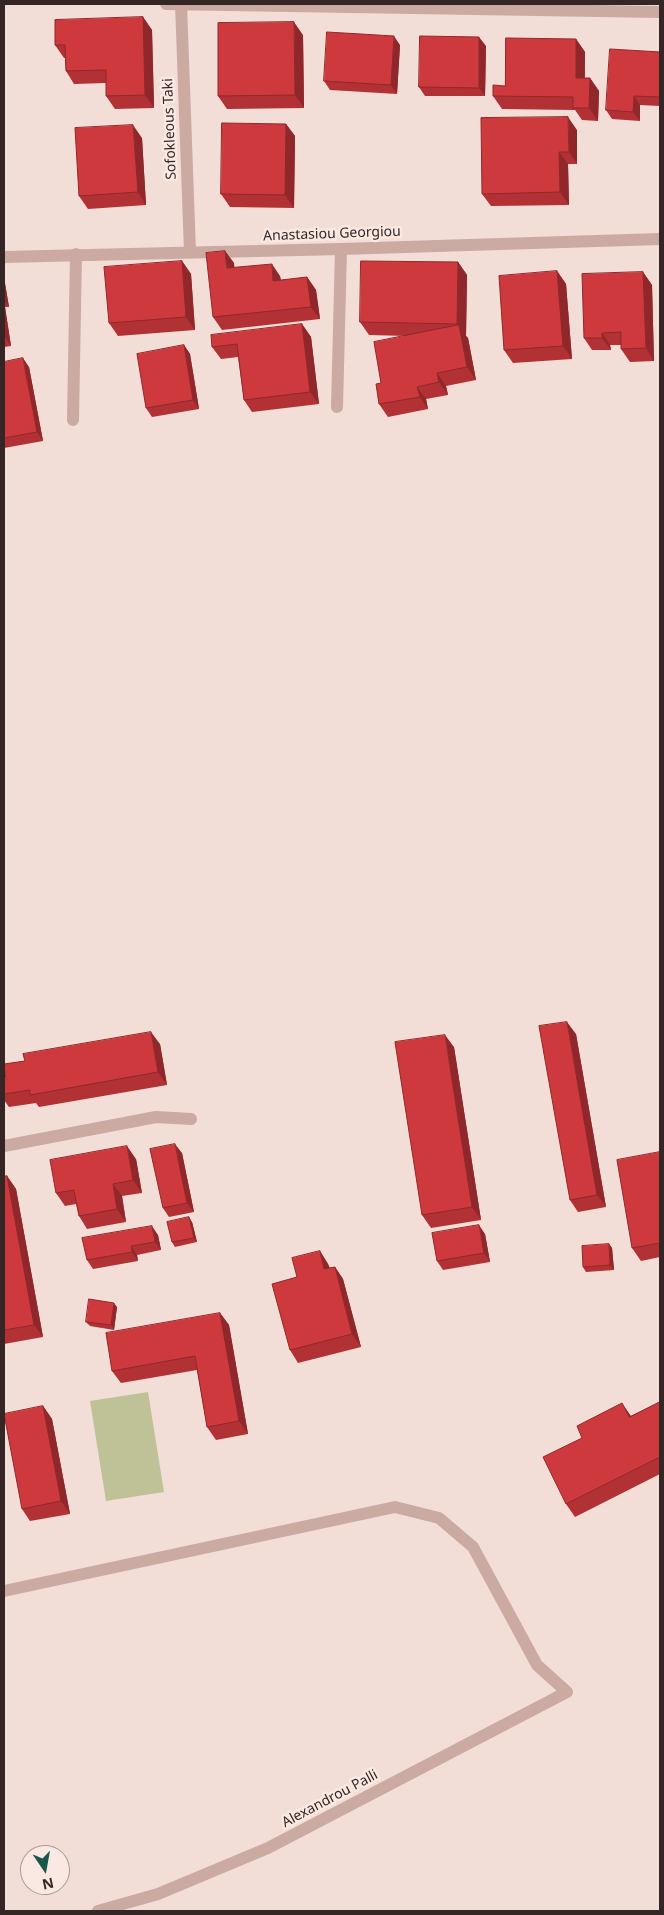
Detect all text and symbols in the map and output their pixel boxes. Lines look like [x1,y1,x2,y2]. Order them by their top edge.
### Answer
street label: Sofokleous Taki [160,78,180,180]
street label: Anastasiou Georgiou [263,223,401,245]
street label: Alexandrou Palli [279,1767,381,1831]
north arrow [20,1845,70,1895]
text: N [40,1874,56,1895]

